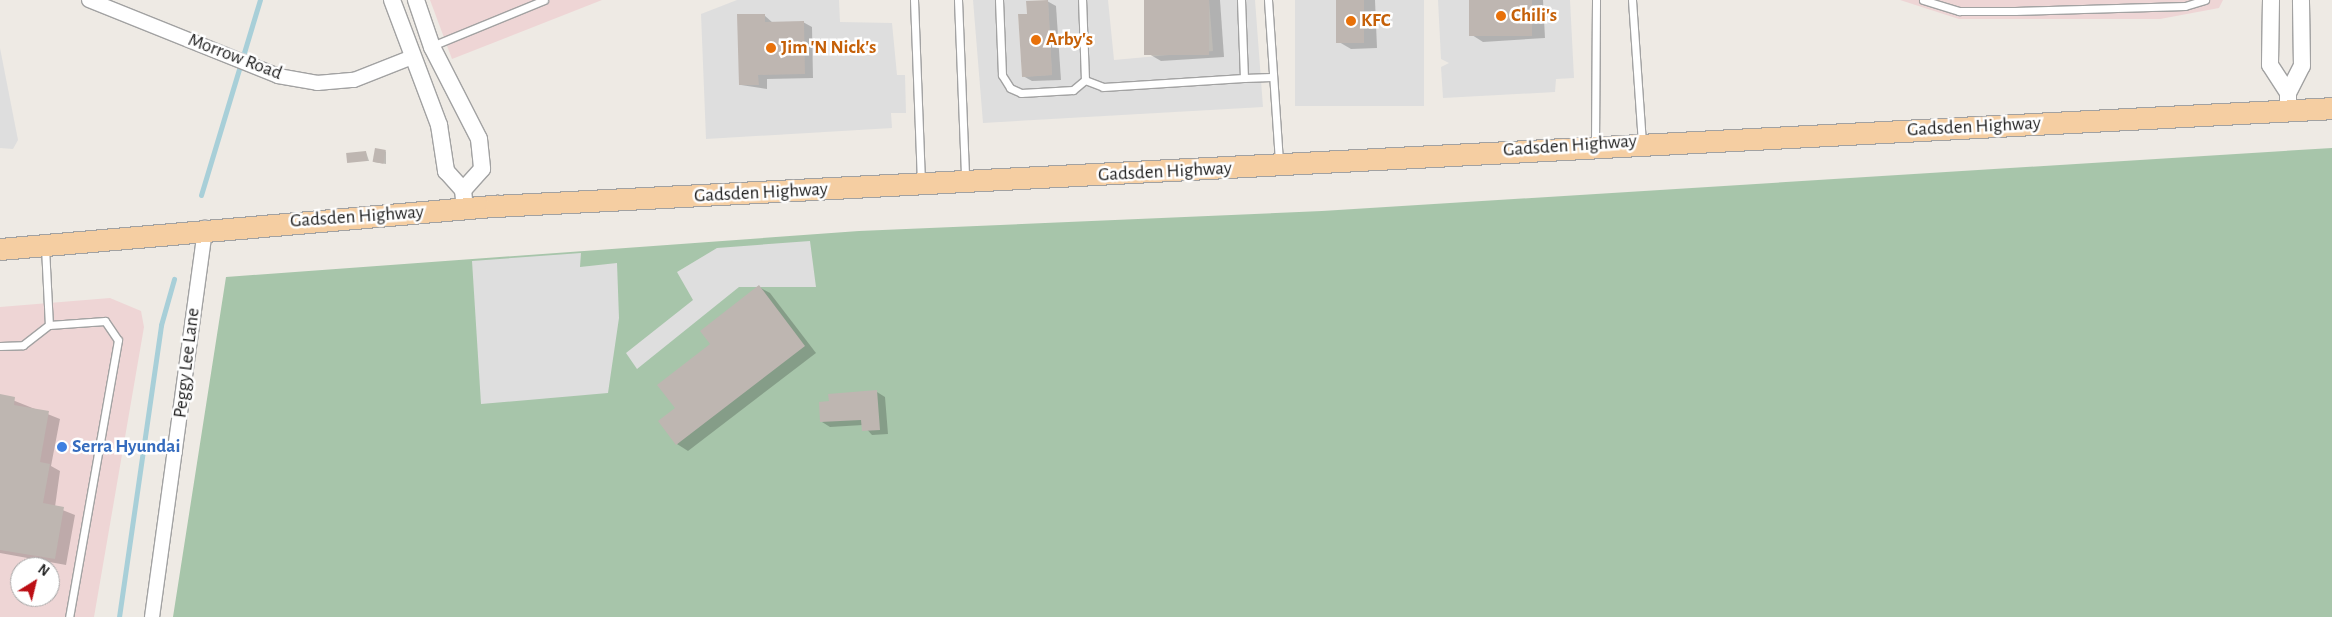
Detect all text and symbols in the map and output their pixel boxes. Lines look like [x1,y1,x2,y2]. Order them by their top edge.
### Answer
place label: Chili's [1511,5,1557,27]
place label: KFC [1361,10,1391,32]
marker: Chili's [1495,10,1507,22]
marker: KFC [1345,15,1357,27]
street label: Morrow Road [185,29,285,85]
place label: Arby's [1046,29,1093,51]
marker: Arby's [1030,34,1042,46]
place label: Jim 'N Nick's [781,37,876,59]
marker: Jim 'N Nick's [765,42,777,54]
street label: Gadsden Highway [1907,112,2041,142]
street label: Gadsden Highway [1502,130,1638,162]
street label: Gadsden Highway [1098,157,1232,187]
street label: Gadsden Highway [694,178,828,208]
street label: Gadsden Highway [289,201,425,233]
street label: Peggy Lee Lane [169,307,205,419]
place label: Serra Hyundai [72,436,180,458]
marker: Serra Hyundai [56,441,68,453]
north arrow [10,557,60,607]
text: N [35,562,51,579]

